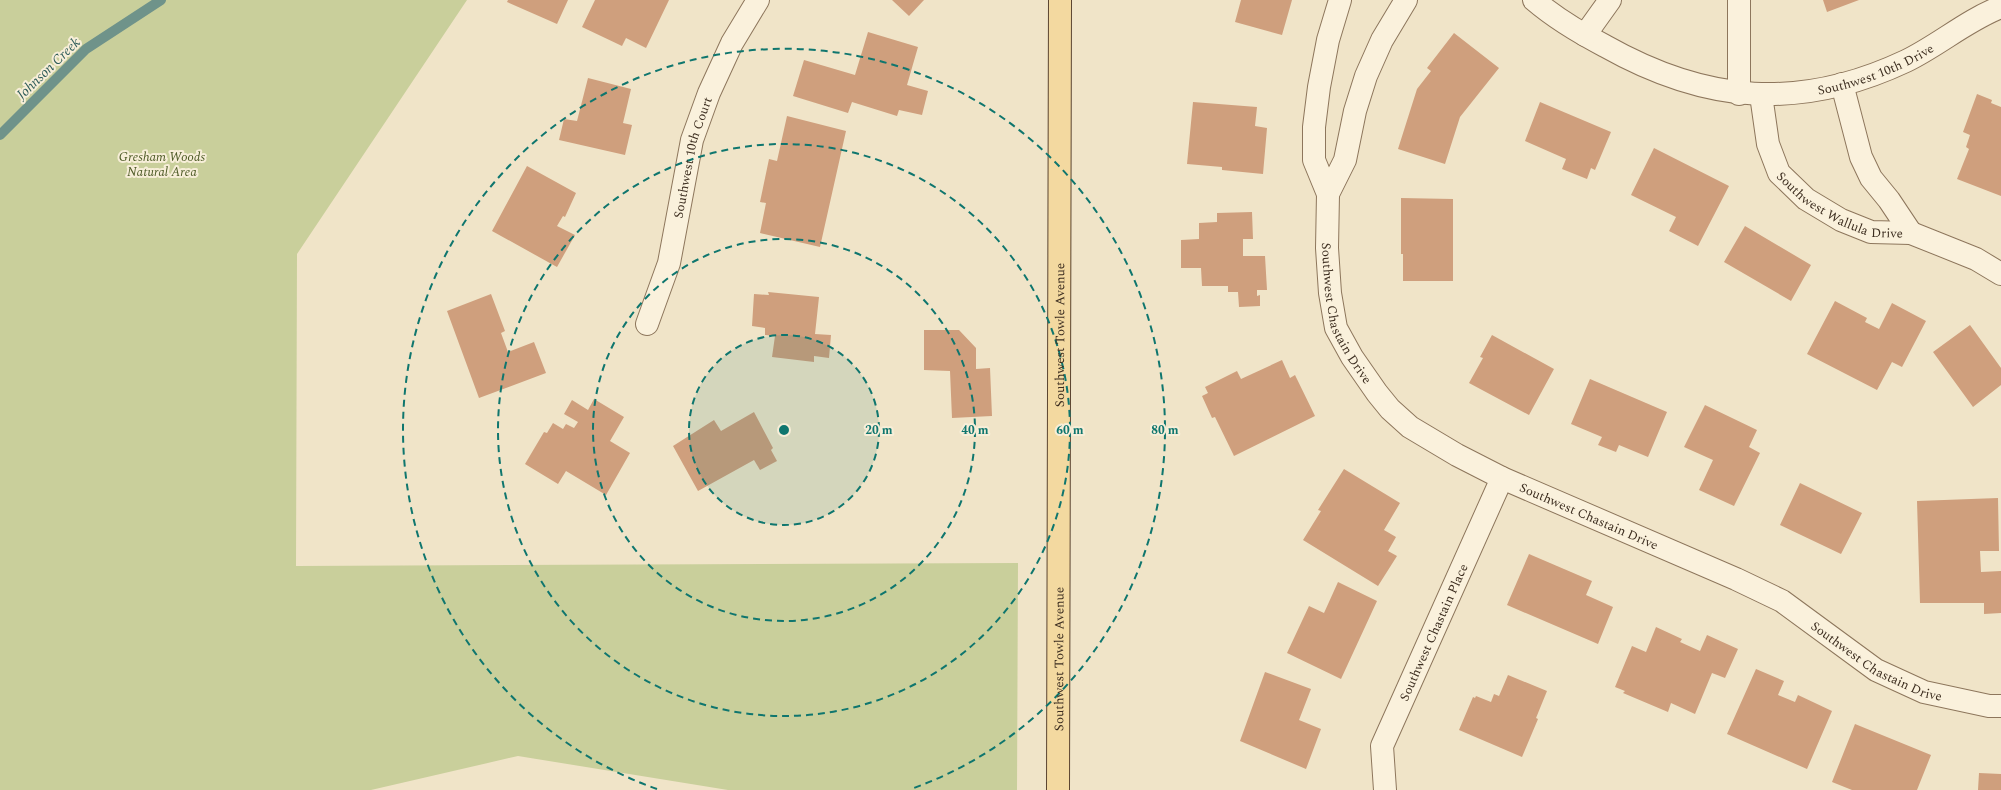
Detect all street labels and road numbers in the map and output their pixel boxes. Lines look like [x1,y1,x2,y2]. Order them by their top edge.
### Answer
street label: Southwest 10th Drive [1816,39,1938,101]
street label: Southwest 10th Court [669,94,718,220]
street label: Southwest Wallula Drive [1772,167,1903,244]
street label: Southwest Chastain Drive [1316,242,1377,388]
street label: Southwest Towle Avenue [1050,263,1070,407]
street label: Southwest Chastain Drive [1516,478,1661,555]
street label: Southwest Chastain Place [1394,560,1473,704]
street label: Southwest Towle Avenue [1049,587,1070,731]
street label: Southwest Chastain Drive [1806,616,1944,707]

